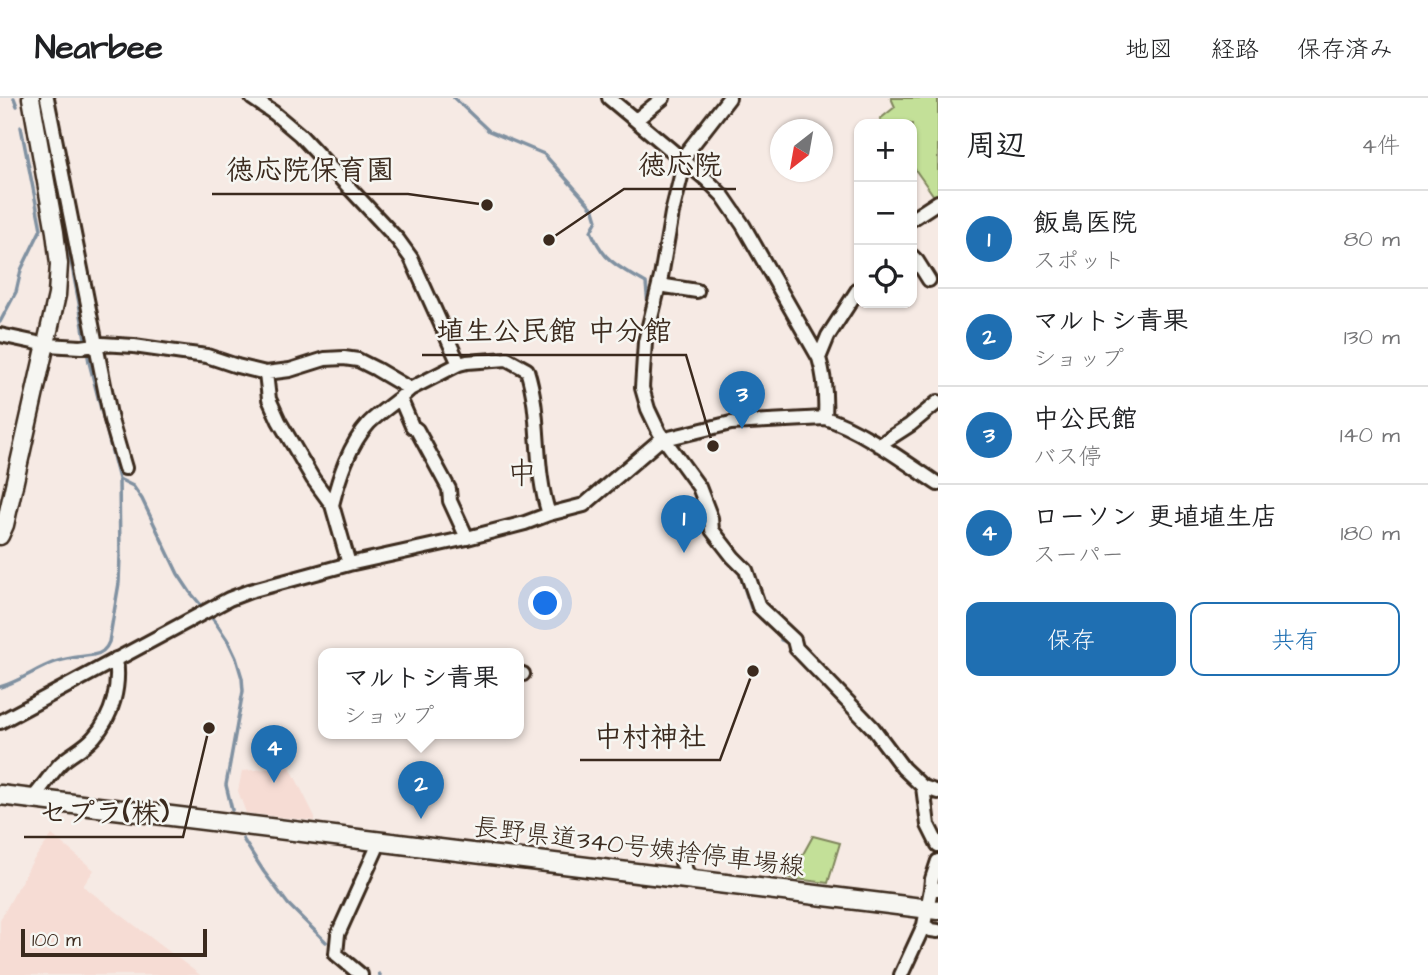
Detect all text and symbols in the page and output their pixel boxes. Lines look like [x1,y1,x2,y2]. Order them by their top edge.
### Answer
text: Nearbee [35,25,163,71]
text: 地図 [1125,33,1173,67]
text: 経路 [1211,33,1259,67]
text: 保存済み [1297,33,1393,67]
north arrow [770,119,833,182]
map controls [854,119,917,308]
button: + [854,119,917,182]
text: 周辺 [966,125,1026,167]
text: 4件 [1361,130,1400,162]
callout: 徳応院 [624,140,736,189]
callout: 徳応院保育園 [212,145,408,194]
text: 徳応院 [638,146,722,185]
text: 徳応院保育園 [226,151,394,190]
button: − [854,182,917,245]
text: 飯島医院 [1033,205,1137,241]
text: 1 [988,223,990,255]
text: 80 m [1343,223,1400,255]
button: locate [854,245,917,308]
text: スポット [1033,245,1125,277]
text: マルトシ青果 [1033,303,1188,339]
callout: 埴生公民館 中分館 [422,306,686,355]
text: 埴生公民館 中分館 [436,312,672,351]
text: 2 [982,321,996,353]
text: 130 m [1344,321,1400,353]
text: ショップ [1033,343,1124,375]
pin: 3 [719,371,765,429]
text: 中公民館 [1033,401,1137,437]
text: 3 [983,419,995,451]
text: 140 m [1340,419,1400,451]
text: バス停 [1033,441,1102,473]
district label: 中 [507,453,537,495]
pin: 1 [661,495,707,553]
text: ローソン 更埴埴生店 [1033,499,1277,535]
text: 4 [981,517,997,549]
text: 180 m [1341,517,1400,549]
text: スーパー [1033,539,1124,571]
your location [528,586,562,620]
button: 保存 [966,602,1176,676]
button: 共有 [1190,602,1400,676]
popup [318,648,524,739]
text: マルトシ青果 [343,660,499,696]
text: ショップ [343,700,434,732]
callout: 中村神社 [580,711,720,760]
text: 中村神社 [594,718,706,757]
pin: 4 [251,725,297,783]
pin: 2 [398,761,444,819]
callout: セプラ(株) [24,788,183,837]
text: セプラ(株) [39,794,169,833]
street label: 長野県道340号姨捨停車場線 [471,809,807,885]
scale bar [21,926,206,958]
text: 100 m [32,927,81,954]

